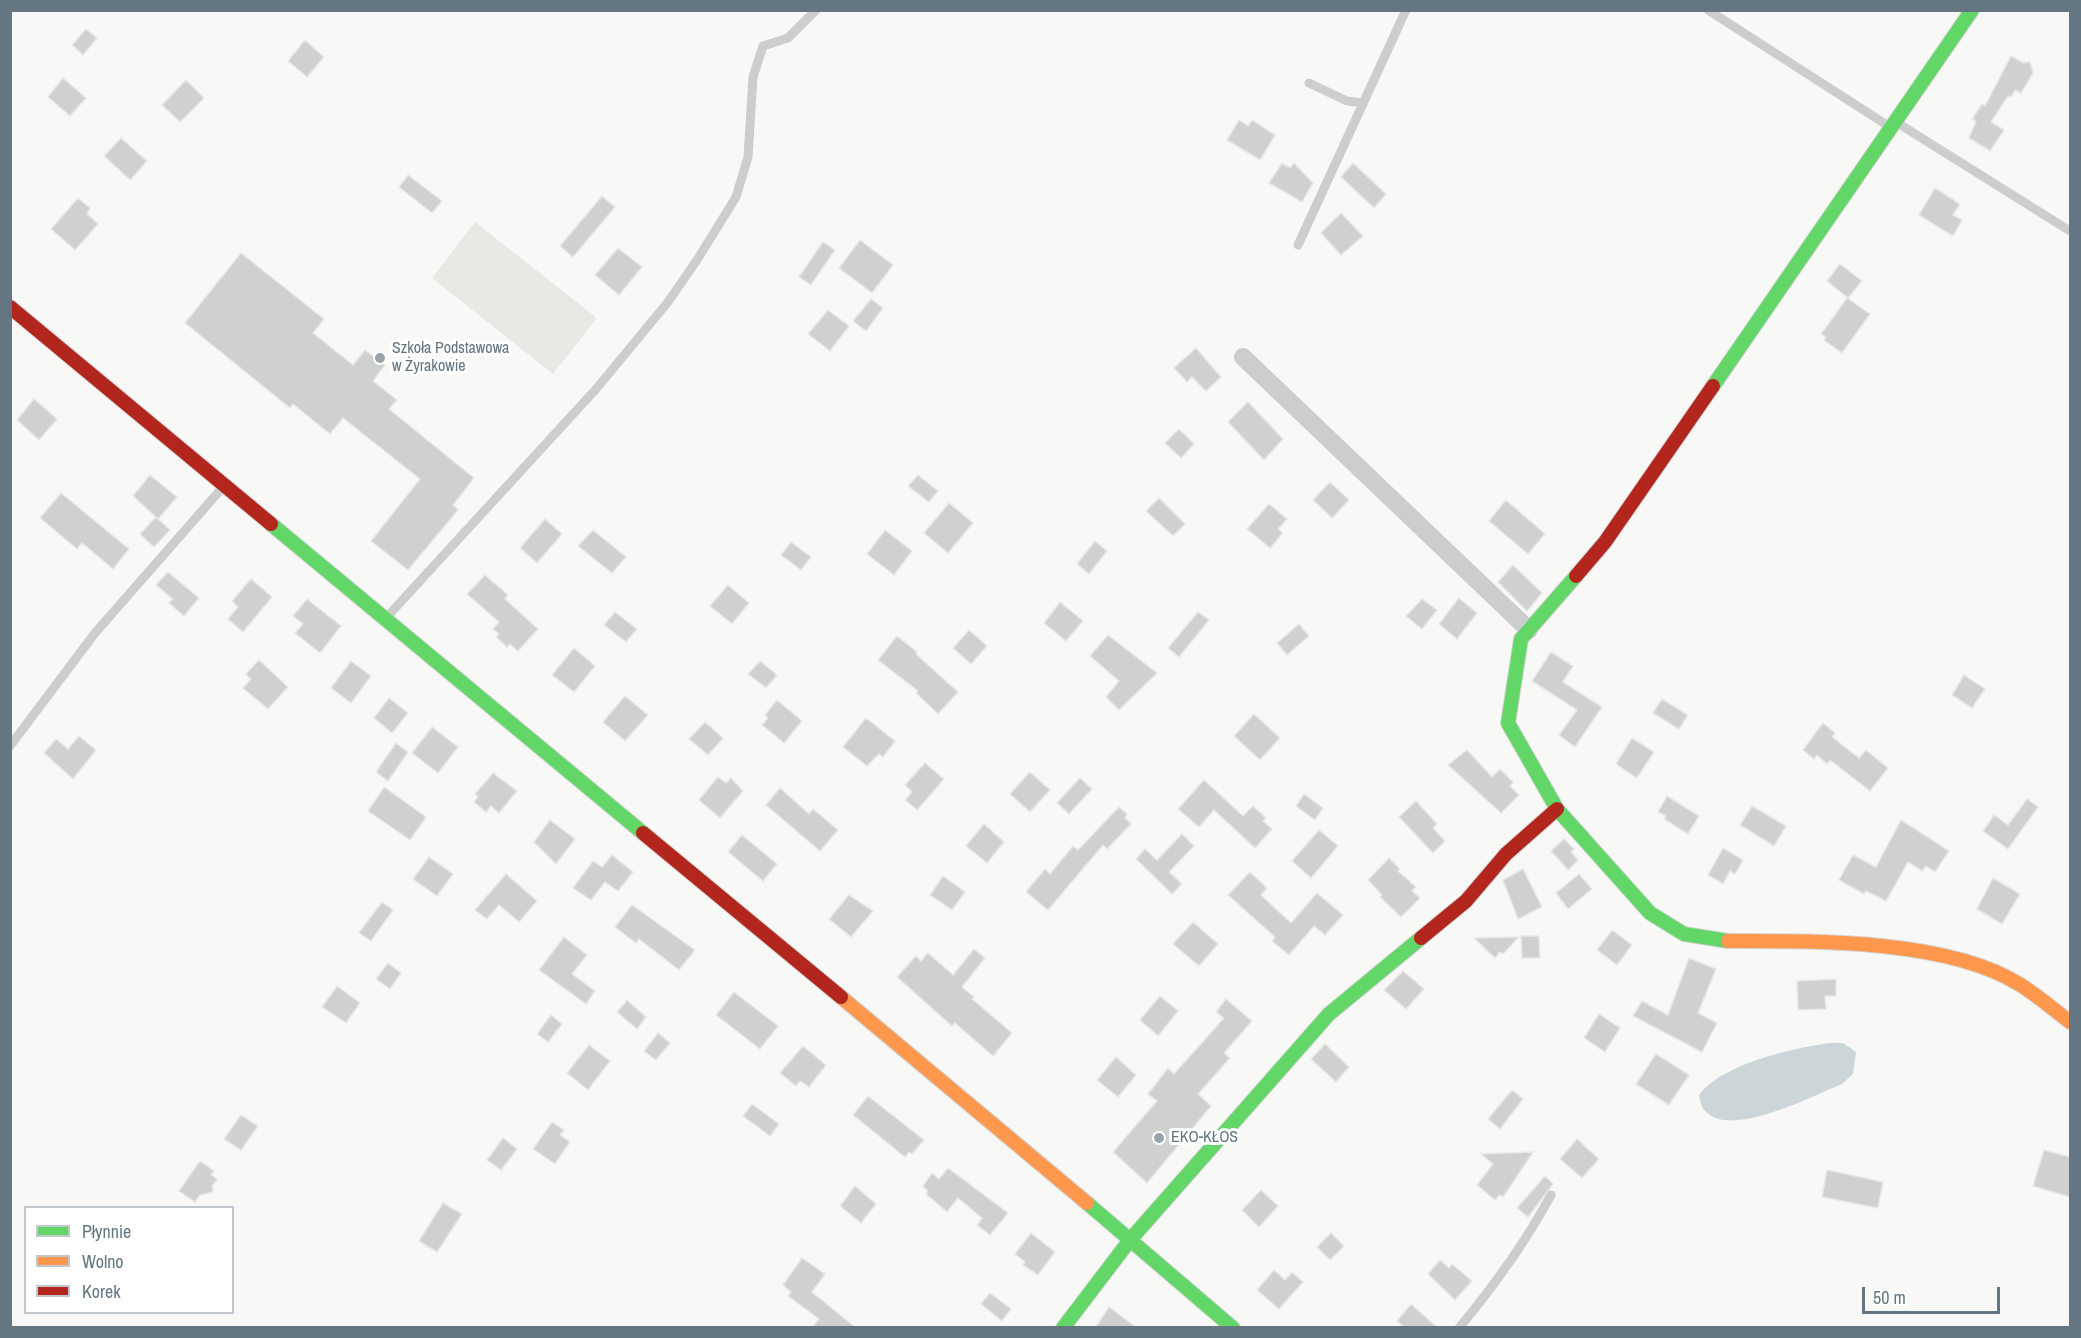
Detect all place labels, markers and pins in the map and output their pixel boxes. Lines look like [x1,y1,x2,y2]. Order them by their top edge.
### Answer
place label: Szkoła Podstawowa w Żyrakowie [392,339,509,377]
marker: Szkoła Podstawowa w Żyrakowie [373,351,387,365]
place label: EKO-KŁOS [1171,1128,1238,1148]
marker: EKO-KŁOS [1152,1131,1166,1145]

